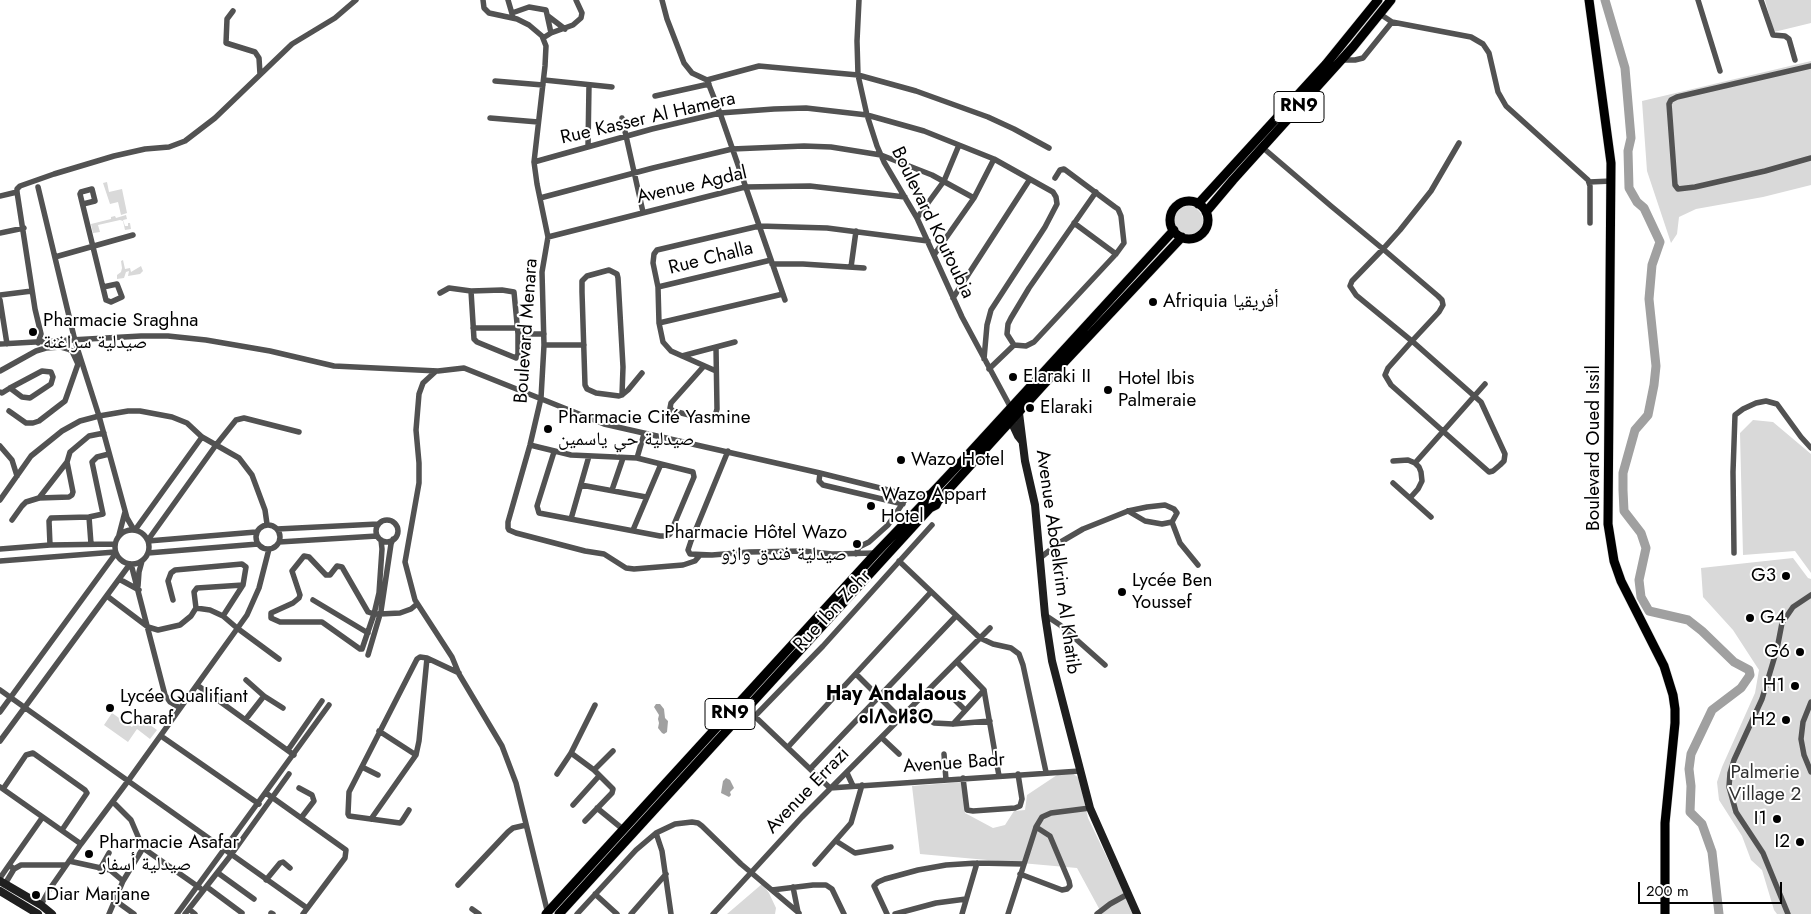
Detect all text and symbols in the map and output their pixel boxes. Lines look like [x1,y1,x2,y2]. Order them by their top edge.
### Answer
street label: Rue Kasser Al Hamera [558,88,738,150]
road number: RN9 [1274,91,1324,122]
street label: Boulevard Koutoubia [885,144,979,302]
street label: Avenue Agdal [635,162,749,210]
street label: Rue Challa [666,238,756,280]
street label: Boulevard Menara [511,258,543,404]
place label: Afriquia أفريقيا [1163,291,1279,313]
marker: Afriquia أفريقيا [1147,296,1159,308]
place label: Pharmacie Sraghna صيدلية سراغنة [43,310,198,354]
marker: Pharmacie Sraghna صيدلية سراغنة [27,326,39,338]
street label: Boulevard Oued Issil [1583,365,1605,531]
place label: Elaraki II [1023,366,1091,388]
place label: Hotel Ibis Palmeraie [1118,368,1196,412]
marker: Elaraki II [1007,371,1019,383]
marker: Hotel Ibis Palmeraie [1102,384,1114,396]
place label: Elaraki [1040,397,1093,419]
marker: Elaraki [1024,402,1036,414]
place label: Pharmacie Cité Yasmine صيدلية حي ياسمين [558,407,751,451]
marker: Pharmacie Cité Yasmine صيدلية حي ياسمين [542,423,554,435]
street label: Avenue Abdelkrim Al Khatib [1030,448,1084,676]
place label: Wazo Hotel [911,449,1004,471]
marker: Wazo Hotel [895,454,907,466]
place label: Wazo Appart Hotel [881,484,986,528]
marker: Wazo Appart Hotel [865,500,877,512]
place label: Pharmacie Hôtel Wazo صيدلية فندق وازو [664,522,847,566]
marker: Pharmacie Hôtel Wazo صيدلية فندق وازو [851,538,863,550]
street label: Rue Ibn Zohr [789,565,877,657]
place label: G3 [1751,565,1776,587]
place label: Lycée Ben Youssef [1132,570,1212,614]
marker: G3 [1780,570,1792,582]
marker: Lycée Ben Youssef [1116,586,1128,598]
place label: G4 [1760,607,1786,629]
marker: G4 [1744,612,1756,624]
place label: G6 [1764,641,1790,663]
marker: G6 [1794,646,1806,658]
place label: H1 [1763,675,1785,697]
marker: H1 [1789,680,1801,692]
district label: Hay Andalaous ⴰⵏⴷⴰⵍⵓⵙ [826,683,966,730]
place label: Lycée Qualifiant Charaf [120,686,248,730]
road number: RN9 [705,699,755,730]
marker: Lycée Qualifiant Charaf [104,702,116,714]
place label: H2 [1752,709,1776,731]
marker: H2 [1780,714,1792,726]
street label: Avenue Errazi [761,743,855,839]
street label: Avenue Badr [902,749,1006,779]
park label: Palmerie Village 2 [1729,762,1801,806]
place label: I1 [1754,808,1767,830]
marker: I1 [1771,813,1783,825]
place label: I2 [1775,831,1790,853]
place label: Pharmacie Asafar صيدلية أسفار [99,832,239,876]
marker: I2 [1794,836,1806,848]
marker: Pharmacie Asafar صيدلية أسفار [83,848,95,860]
scale bar [1641,872,1785,904]
text: 200 m [1646,880,1689,902]
place label: Diar Marjane [46,884,150,906]
marker: Diar Marjane [30,889,42,901]

